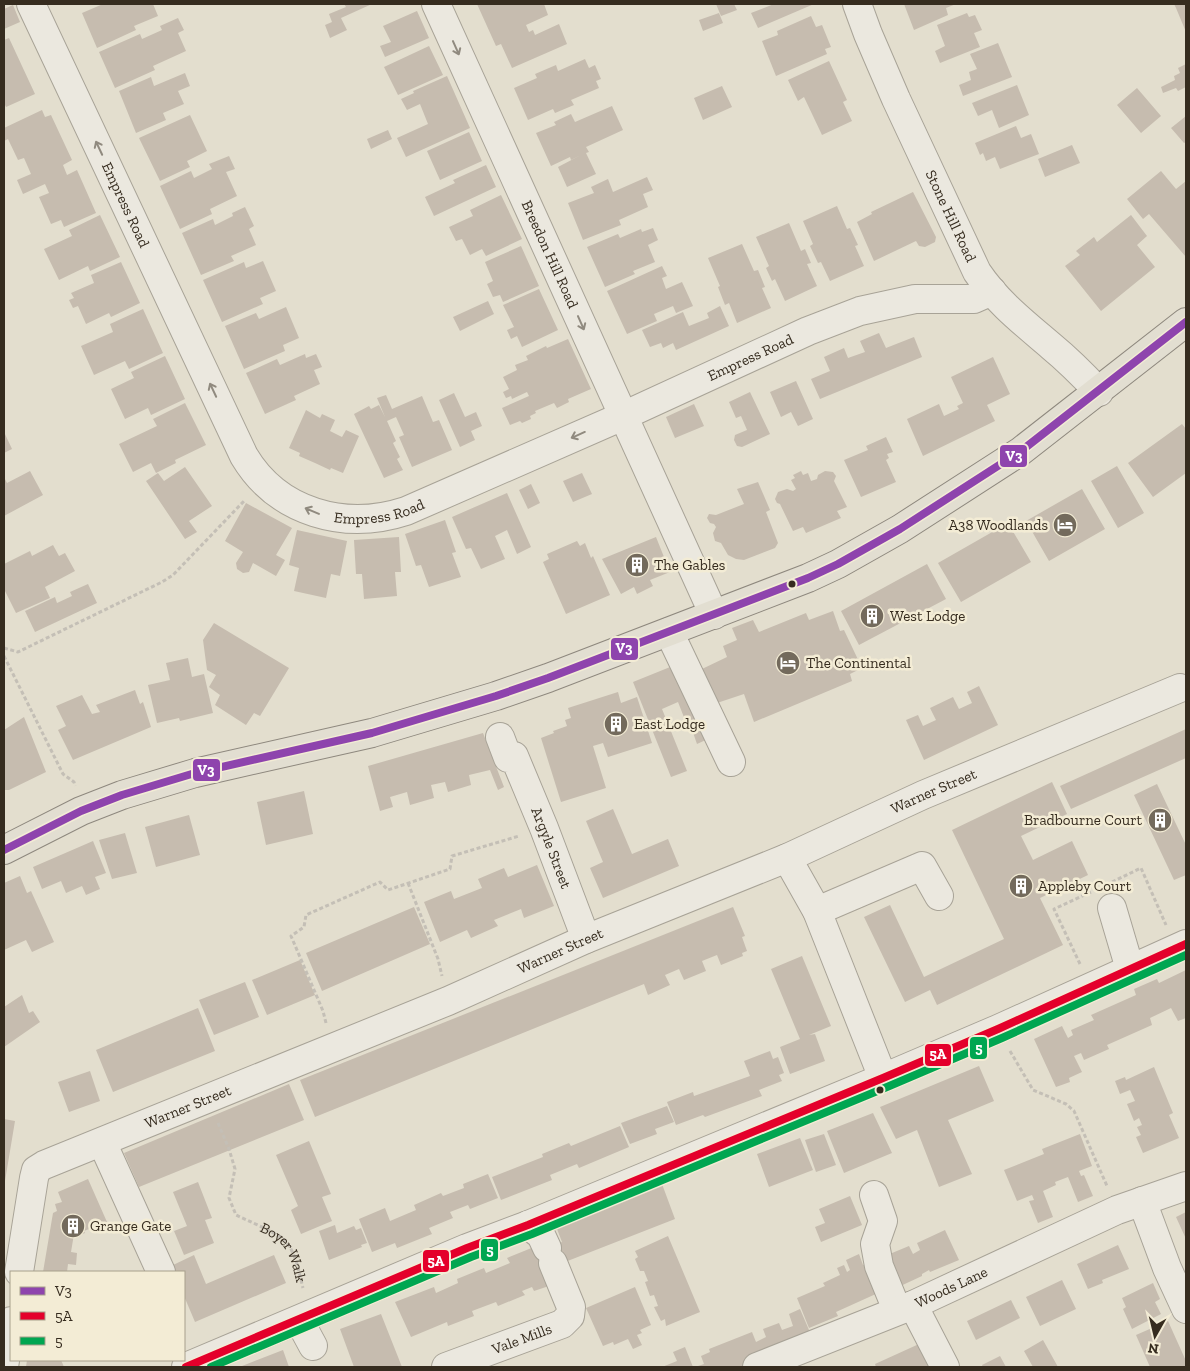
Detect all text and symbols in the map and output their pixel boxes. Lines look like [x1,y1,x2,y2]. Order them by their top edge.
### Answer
one-way arrow [452,40,461,55]
one-way arrow [93,141,103,156]
street label: Empress Road [98,159,154,251]
street label: Stone Hill Road [922,167,980,266]
street label: Breedon Hill Road [518,197,583,312]
one-way arrow [577,316,587,331]
street label: Empress Road [705,330,797,385]
one-way arrow [208,383,217,398]
one-way arrow [571,431,586,441]
line badge: V3 [999,444,1028,468]
text: V3 [1006,448,1023,465]
street label: Empress Road [333,495,428,528]
one-way arrow [305,506,320,516]
hotel icon: A38 Woodlands [1052,512,1078,538]
place label: A38 Woodlands [948,516,1048,534]
building icon: The Gables [624,552,650,578]
place label: The Gables [654,556,725,574]
unlabelled marker [787,579,797,589]
building icon: West Lodge [859,603,885,629]
place label: West Lodge [890,607,965,625]
line badge: V3 [610,637,639,661]
text: V3 [616,640,633,657]
hotel icon: The Continental [775,650,801,676]
place label: The Continental [806,654,911,672]
building icon: East Lodge [603,711,629,737]
place label: East Lodge [634,715,705,733]
line badge: V3 [192,758,221,782]
text: V3 [198,762,215,779]
street label: Warner Street [888,765,980,818]
street label: Argyle Street [527,804,575,892]
building icon: Bradbourne Court [1147,807,1173,833]
place label: Bradbourne Court [1024,811,1142,829]
building icon: Appleby Court [1008,873,1034,899]
place label: Appleby Court [1038,877,1132,895]
street label: Warner Street [515,924,606,978]
line badge: 5 [969,1036,988,1060]
text: 5 [975,1040,983,1057]
line badge: 5A [924,1043,952,1067]
text: 5A [930,1046,947,1063]
street label: Warner Street [142,1081,234,1132]
unlabelled marker [875,1085,885,1095]
building icon: Grange Gate [60,1213,86,1239]
place label: Grange Gate [90,1217,171,1235]
street label: Boyer Walk [257,1219,310,1284]
line badge: 5 [480,1238,499,1262]
text: 5 [486,1242,494,1259]
line badge: 5A [422,1249,450,1273]
text: 5A [428,1253,445,1270]
street label: Woods Lane [912,1263,990,1312]
legend [10,1271,185,1361]
text: V3 [54,1282,72,1300]
text: 5A [55,1307,73,1325]
north arrow [1130,1311,1180,1361]
street label: Vale Mills [489,1320,554,1358]
text: 5 [55,1332,63,1350]
text: N [1146,1339,1160,1358]

